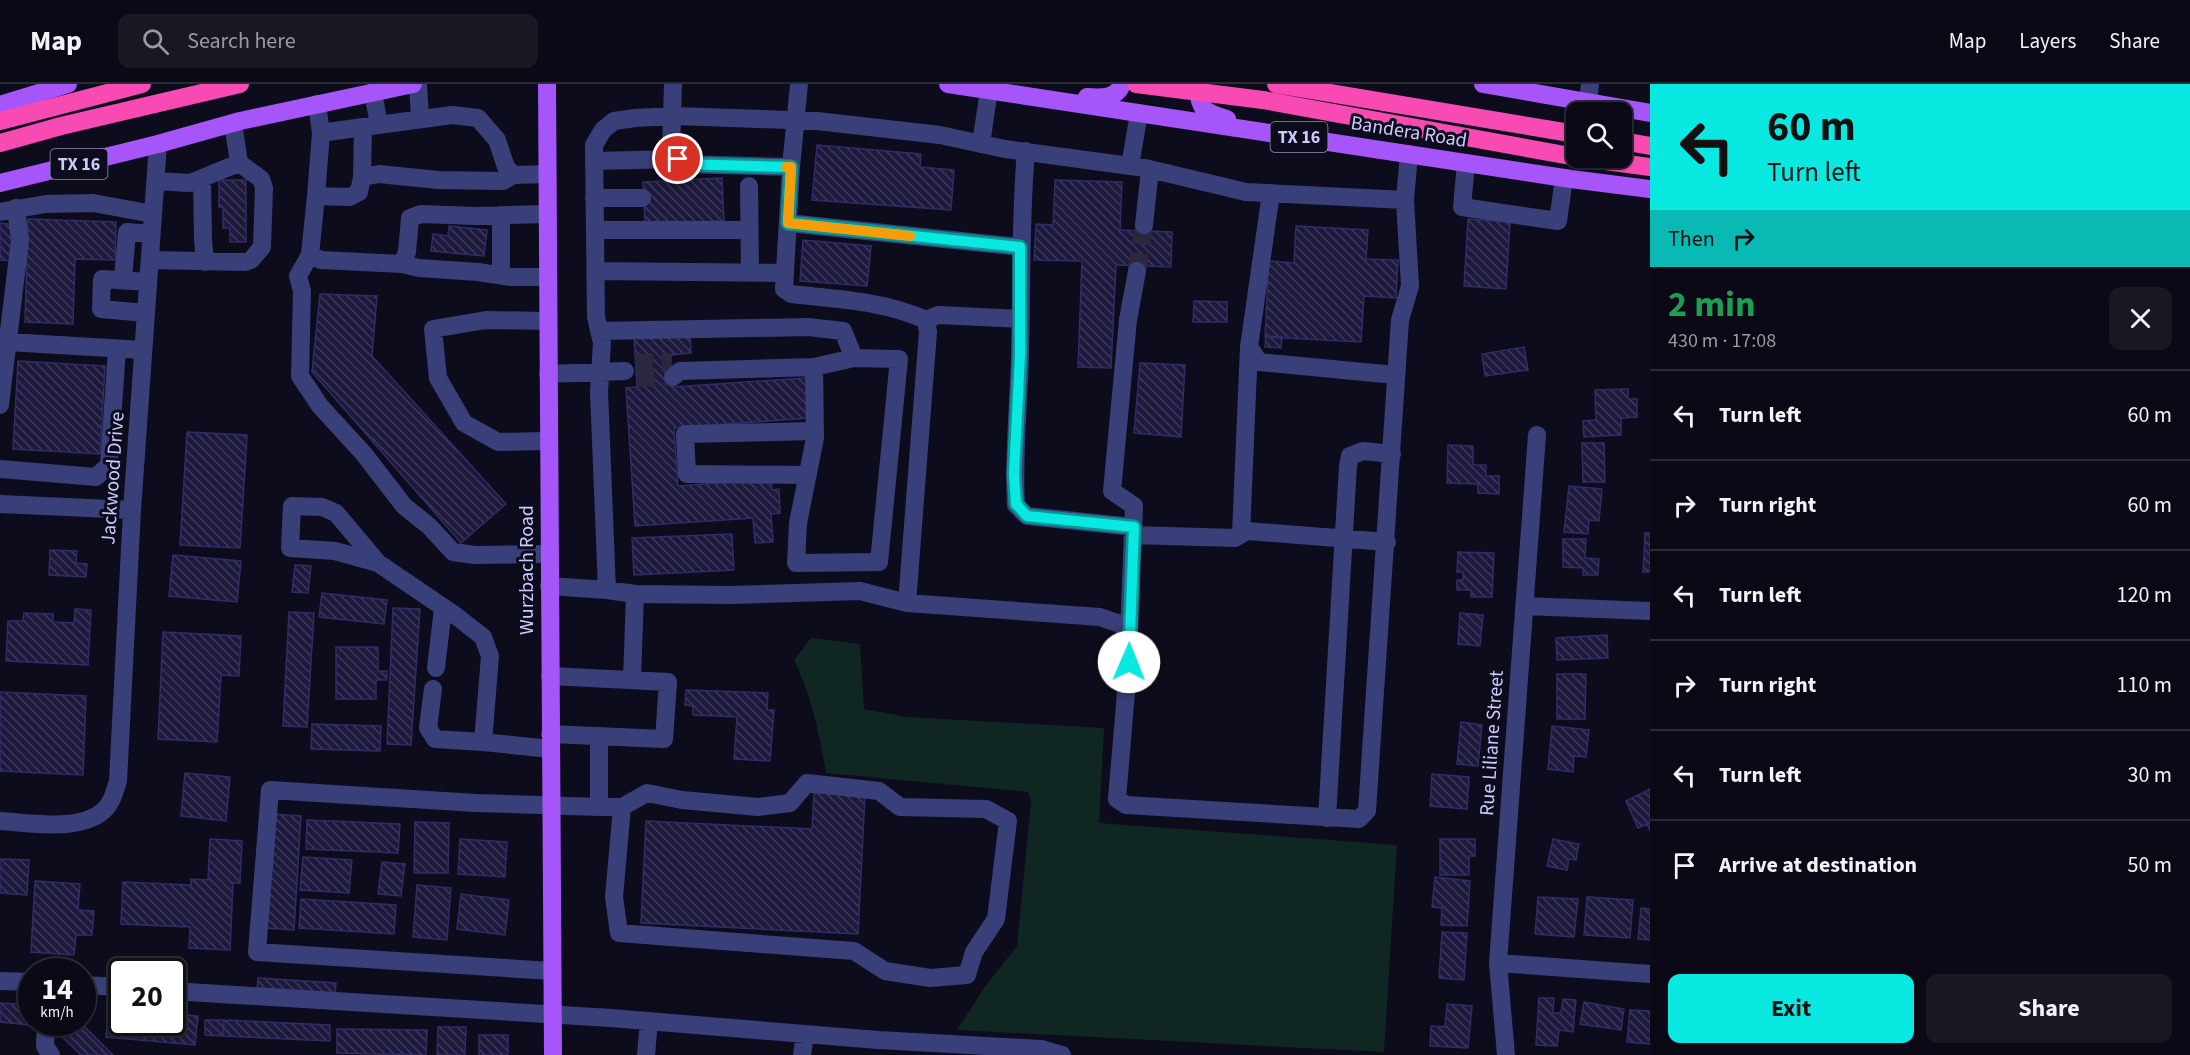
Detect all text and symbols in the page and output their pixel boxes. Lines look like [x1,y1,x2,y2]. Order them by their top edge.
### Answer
search box [118,14,538,68]
text: Map [30,21,82,61]
icon: search [139,25,172,58]
text: Search here [187,25,296,57]
text: Map [1949,26,1986,56]
text: Layers [2019,26,2076,56]
text: Share [2109,26,2160,56]
text: 60 m [1767,97,1856,157]
map controls [1566,102,1632,168]
button: search [1566,102,1632,168]
icon: left [1668,108,1746,186]
street label: Bandera Road [1349,109,1469,155]
road number: TX 16 [1270,122,1328,152]
pin [652,133,703,184]
icon: arrive [661,142,694,175]
road number: TX 16 [50,149,107,179]
text: Turn left [1767,153,1861,192]
icon: right [1727,222,1760,255]
text: Then [1668,223,1715,255]
text: 2 min [1668,279,1756,330]
button: close [2109,287,2172,350]
text: 430 m · 17:08 [1668,327,1776,355]
icon: left [1668,399,1701,432]
text: Turn left [1719,399,1801,431]
text: 60 m [2127,399,2172,431]
street label: Jackwood Drive [94,411,132,545]
icon: right [1668,489,1701,522]
text: Turn right [1719,489,1816,521]
text: 60 m [2127,489,2172,521]
street label: Wurzbach Road [513,505,541,635]
icon: left [1668,579,1701,612]
text: Turn left [1719,579,1801,611]
text: 120 m [2117,579,2172,611]
position arrow [1097,630,1161,694]
street label: Rue Liliane Street [1473,669,1511,817]
icon: right [1668,669,1701,702]
text: Turn right [1719,669,1816,701]
text: 110 m [2117,669,2172,701]
icon: left [1668,759,1701,792]
text: Turn left [1719,759,1801,791]
text: 30 m [2127,759,2172,791]
icon: arrive [1668,849,1701,882]
text: Arrive at destination [1719,849,1917,881]
text: 50 m [2127,849,2172,881]
speed limit sign: 20 [108,958,186,1036]
text: 14 [41,968,73,1011]
button: Exit [1668,974,1914,1043]
button: Share [1926,974,2172,1043]
text: km/h [40,1002,74,1023]

